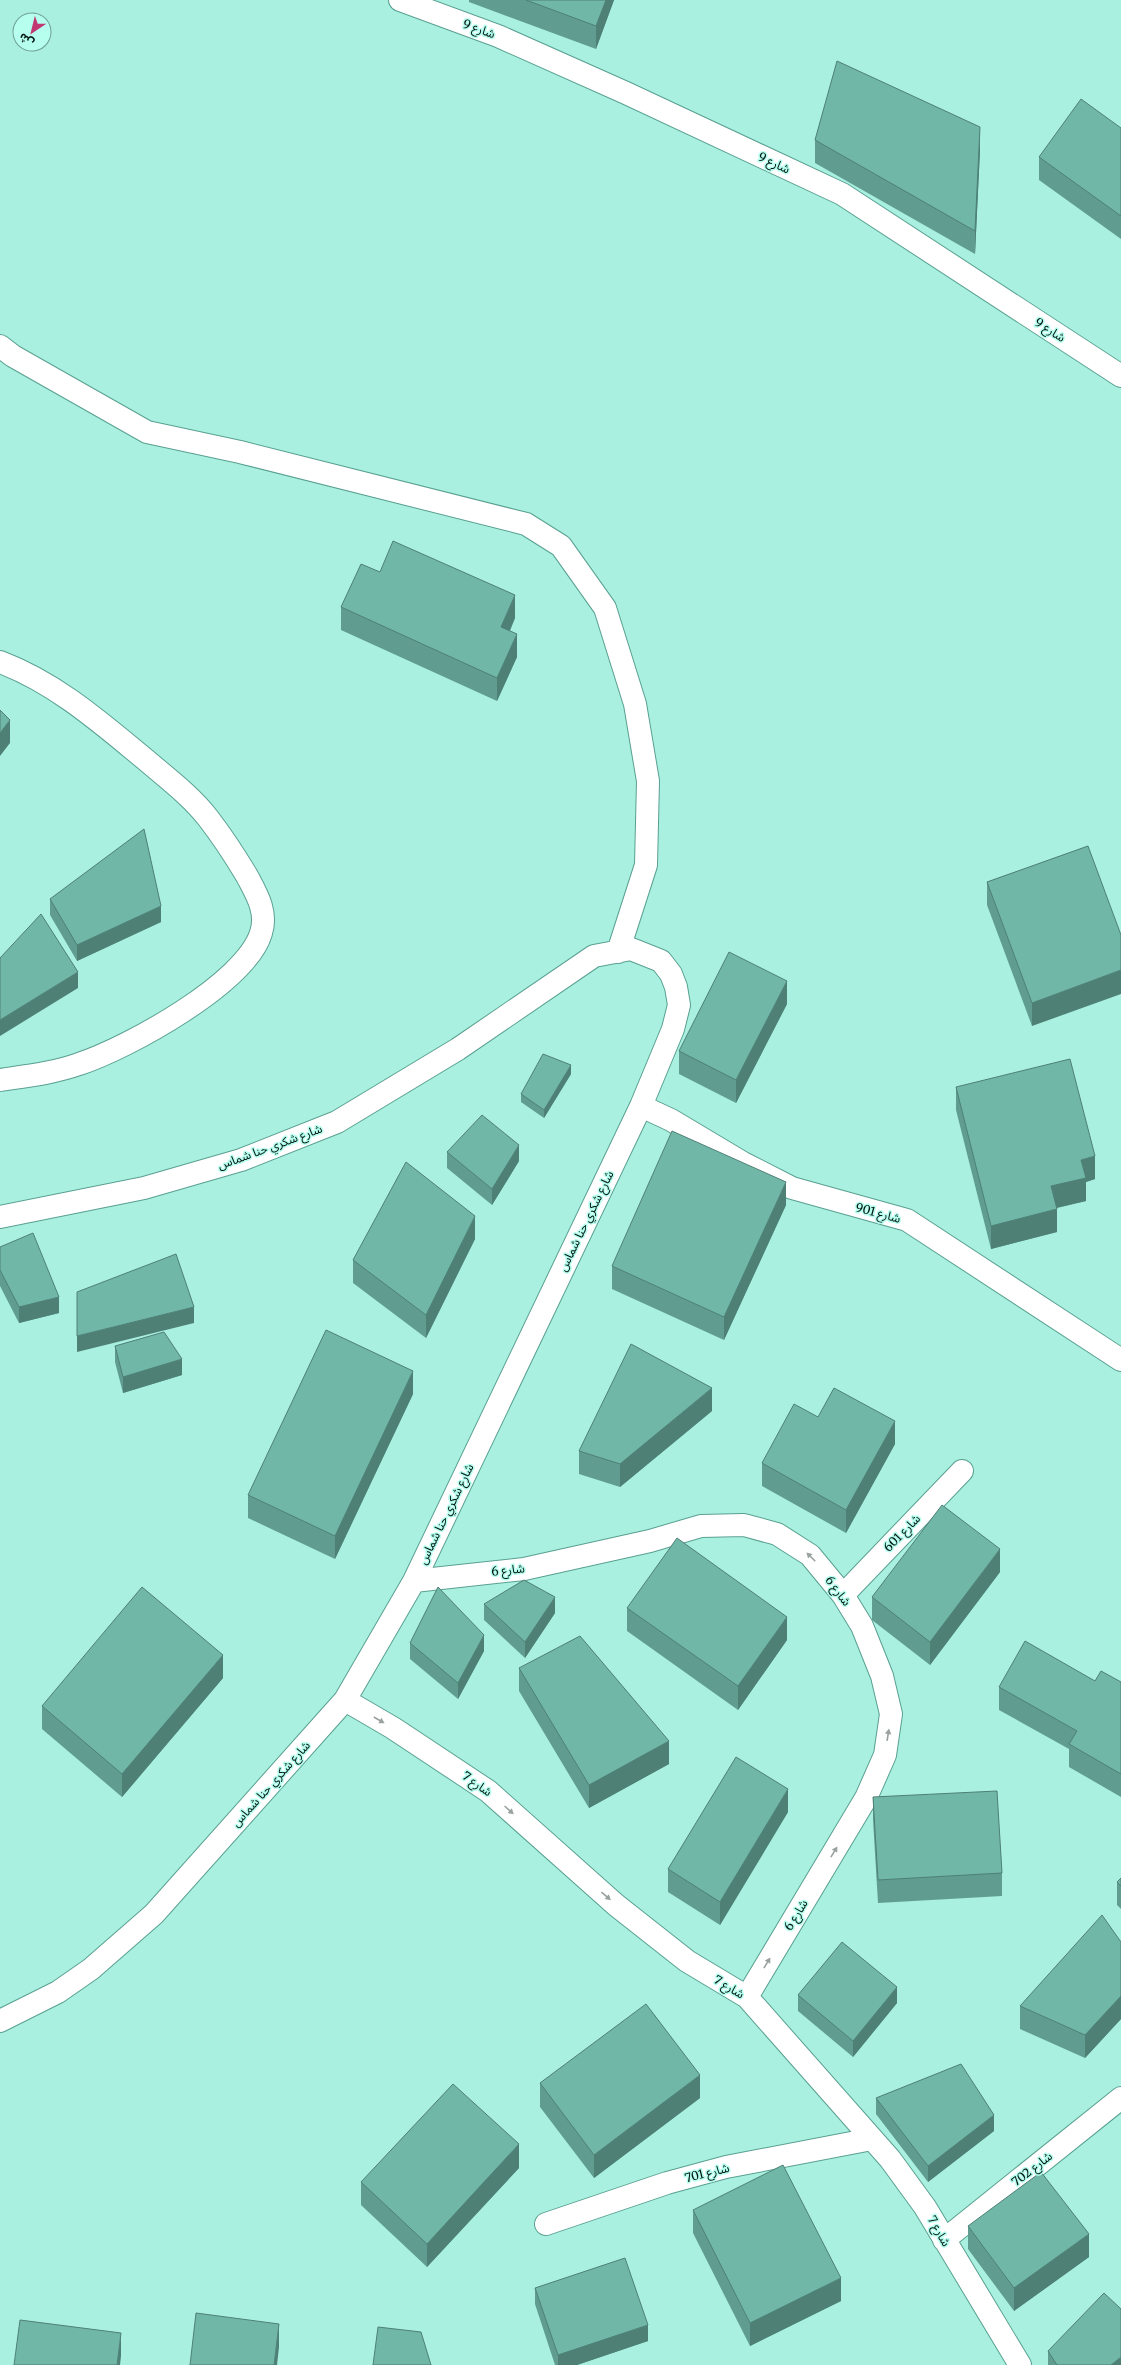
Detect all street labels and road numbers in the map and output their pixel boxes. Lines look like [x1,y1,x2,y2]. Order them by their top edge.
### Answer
street label: شارع 9 [460,16,497,43]
street label: شارع 9 [755,149,793,178]
street label: شارع 9 [1031,314,1068,347]
street label: شارع شكري حنا شماس [215,1121,325,1175]
street label: شارع شكري حنا شماس [555,1168,619,1275]
street label: شارع 901 [853,1199,902,1228]
street label: شارع شكري حنا شماس [415,1461,479,1568]
street label: شارع 601 [880,1511,925,1556]
street label: شارع 6 [491,1560,526,1581]
street label: شارع 6 [821,1573,854,1610]
street label: شارع شكري حنا شماس [228,1738,315,1832]
street label: شارع 7 [458,1768,495,1801]
street label: شارع 6 [781,1897,812,1934]
street label: شارع 7 [710,1972,747,2003]
street label: شارع 702 [1008,2148,1056,2191]
street label: شارع 701 [683,2160,731,2187]
street label: شارع 7 [923,2213,954,2250]

